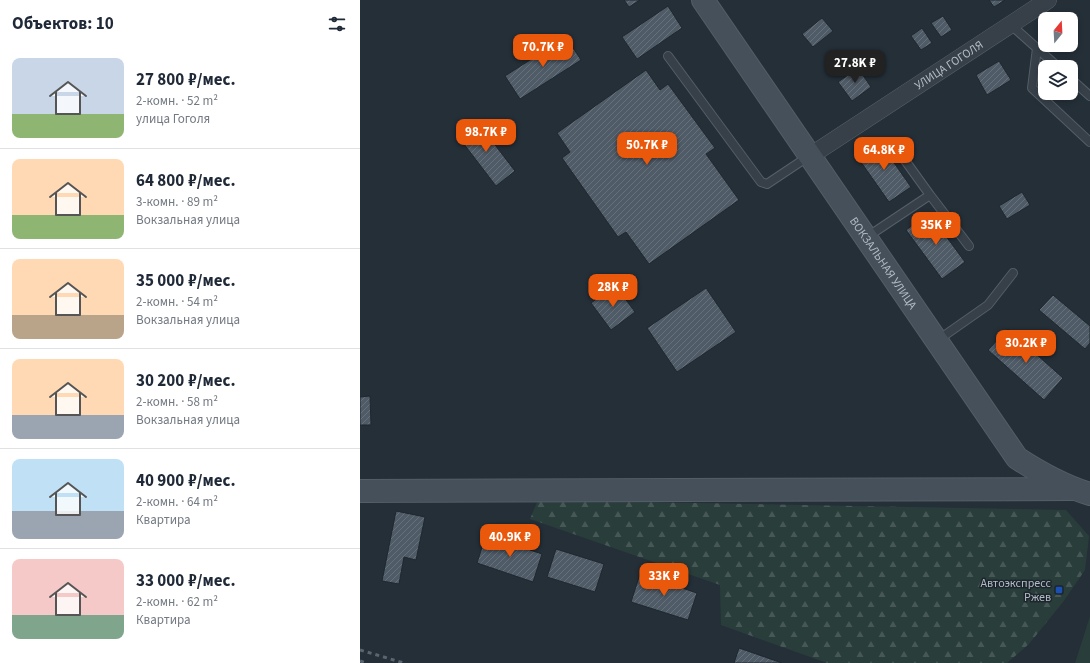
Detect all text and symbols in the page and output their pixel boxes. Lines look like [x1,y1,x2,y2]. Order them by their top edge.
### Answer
text: Объектов: 10 [12,12,114,36]
north arrow [1038,12,1078,52]
map controls [1038,12,1078,100]
icon: filters [326,13,348,35]
pin: 70.7K ₽ [506,34,580,68]
street label: УЛИЦА ГОГОЛЯ [911,37,987,94]
text: 70.7K ₽ [522,38,564,56]
pin: 27.8K ₽ [818,50,892,84]
text: 27.8K ₽ [834,54,876,72]
button: layers [1038,60,1078,100]
text: 27 800 ₽/мес. [136,68,235,92]
icon: home [44,74,92,122]
text: 2-комн. · 52 m² [136,92,218,110]
text: улица Гоголя [136,110,210,128]
pin: 98.7K ₽ [449,119,523,153]
text: 98.7K ₽ [465,123,507,141]
pin: 50.7K ₽ [610,132,684,166]
text: 50.7K ₽ [626,136,668,154]
pin: 64.8K ₽ [847,137,921,171]
text: 64.8K ₽ [863,141,905,159]
text: 64 800 ₽/мес. [136,169,235,193]
icon: home [44,175,92,223]
text: 3-комн. · 89 m² [136,193,218,211]
text: Вокзальная улица [136,211,240,229]
pin: 35K ₽ [908,212,964,246]
street label: ВОКЗАЛЬНАЯ УЛИЦА [845,214,921,313]
text: 35K ₽ [920,216,952,234]
text: 35 000 ₽/мес. [136,269,235,293]
pin: 28K ₽ [585,274,641,308]
icon: home [44,275,92,323]
text: 28K ₽ [597,278,629,296]
text: 2-комн. · 54 m² [136,293,218,311]
text: Вокзальная улица [136,311,240,329]
pin: 30.2K ₽ [989,330,1063,364]
text: 30.2K ₽ [1005,334,1047,352]
text: 30 200 ₽/мес. [136,369,235,393]
icon: home [44,375,92,423]
text: 2-комн. · 58 m² [136,393,218,411]
text: Вокзальная улица [136,411,240,429]
text: 40 900 ₽/мес. [136,469,235,493]
icon: home [44,475,92,523]
text: 2-комн. · 64 m² [136,493,218,511]
text: Квартира [136,511,191,529]
pin: 40.9K ₽ [473,524,547,558]
text: 40.9K ₽ [489,528,531,546]
pin: 33K ₽ [636,563,692,597]
text: 33K ₽ [648,567,680,585]
text: 33 000 ₽/мес. [136,569,235,593]
icon: home [44,575,92,623]
place label: Автоэкспресс Ржев [980,575,1052,606]
marker: Автоэкспресс Ржев [1054,585,1064,595]
text: 2-комн. · 62 m² [136,593,218,611]
text: Квартира [136,611,191,629]

